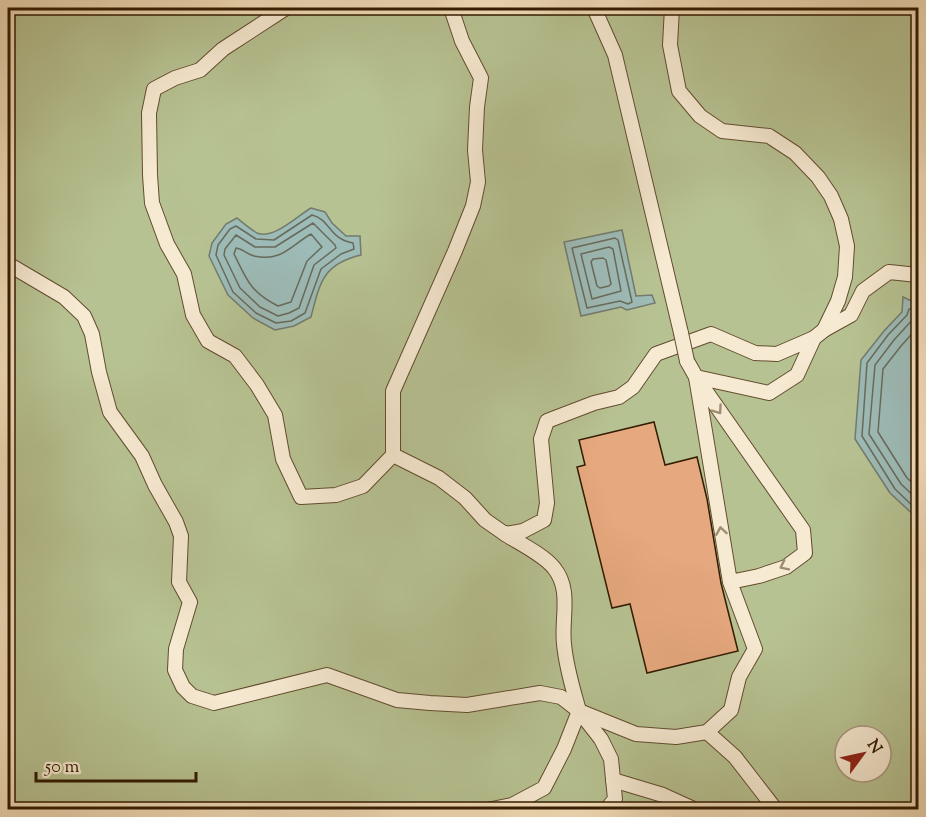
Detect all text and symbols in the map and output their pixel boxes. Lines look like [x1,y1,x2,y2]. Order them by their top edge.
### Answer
one-way arrow [711,403,722,414]
one-way arrow [715,526,728,536]
one-way arrow [779,558,790,570]
north arrow [833,724,893,784]
text: N [860,736,887,759]
scale bar [36,745,196,783]
text: 50 m [44,755,80,781]

